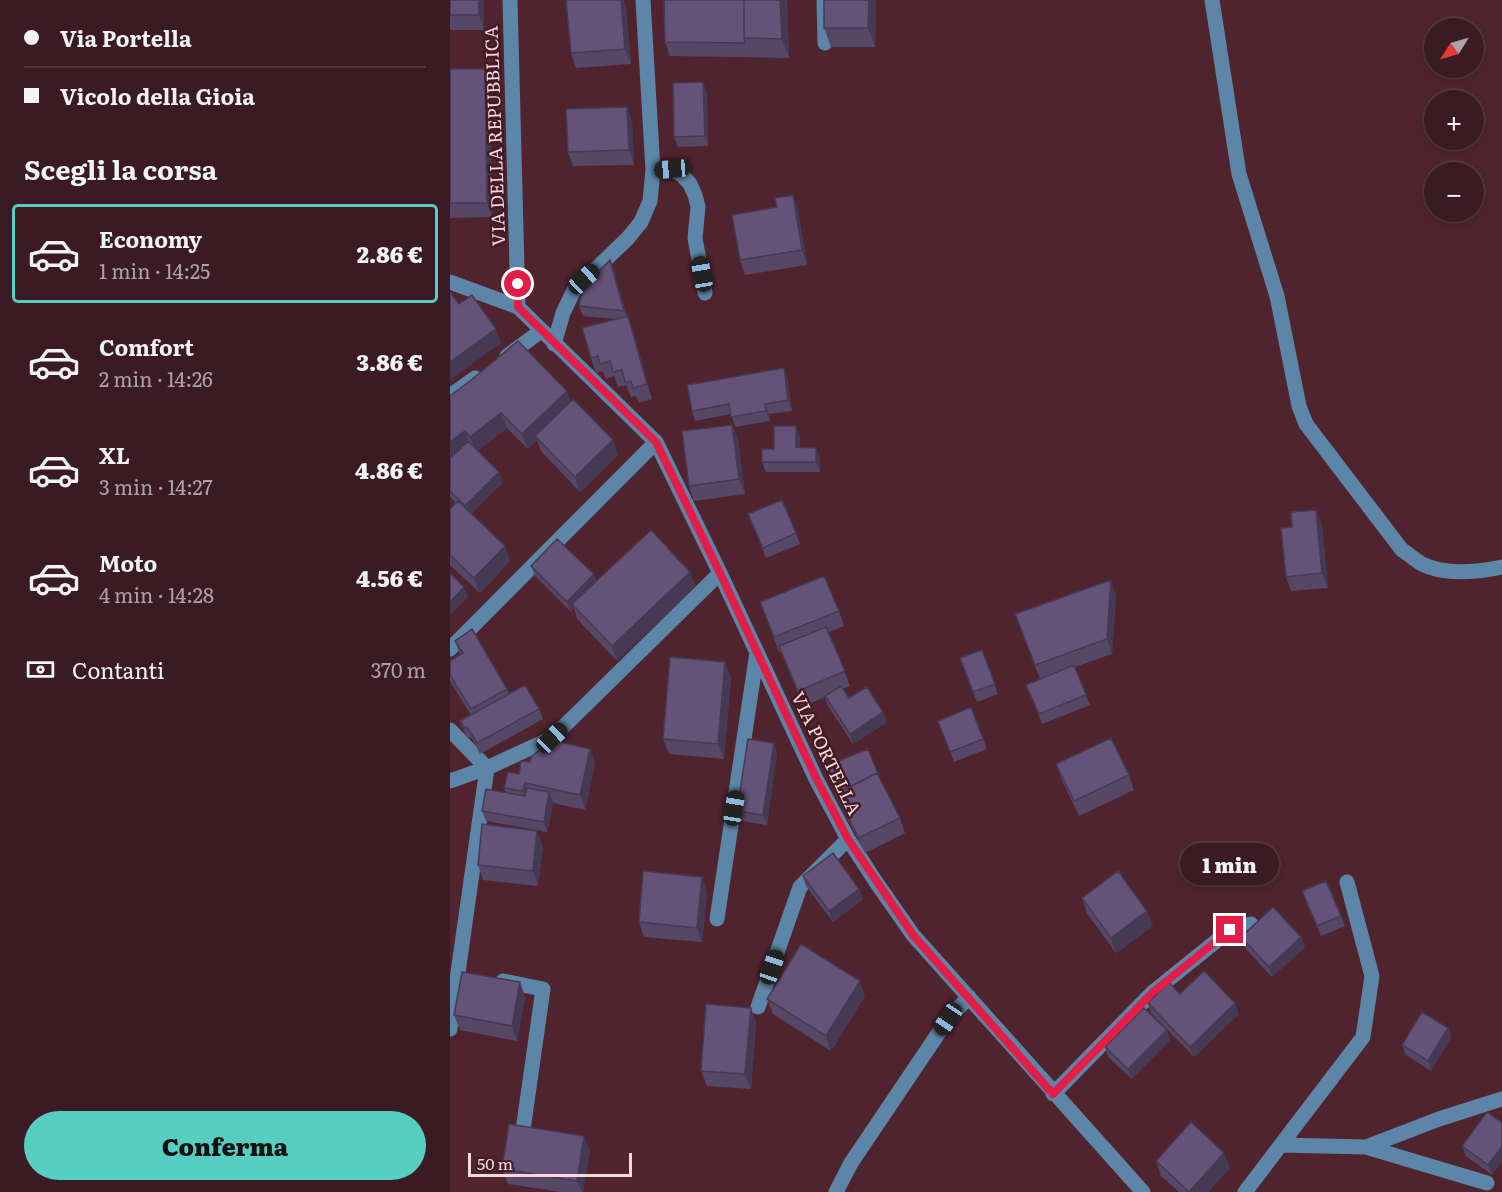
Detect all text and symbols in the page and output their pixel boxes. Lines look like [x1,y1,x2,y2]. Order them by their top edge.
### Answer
north arrow [1424,18,1484,78]
map controls [1424,18,1484,222]
text: Via Portella [60,21,192,54]
street label: VIA DELLA REPUBBLICA [477,25,511,247]
text: Vicolo della Gioia [60,79,255,112]
button: + [1424,90,1484,150]
text: Scegli la corsa [24,148,217,188]
car [653,158,691,180]
button: − [1424,162,1484,222]
text: Economy [99,222,202,255]
icon: car [27,227,81,281]
text: 2.86 € [357,237,423,270]
text: 1 min · 14:25 [99,255,210,285]
car [690,255,714,293]
car [565,260,603,298]
route start [504,270,531,297]
text: Comfort [99,330,194,363]
icon: car [27,335,81,389]
text: 3.86 € [357,345,423,378]
text: 2 min · 14:26 [99,363,213,393]
text: XL [99,438,130,471]
icon: car [27,443,81,497]
text: 4.86 € [355,453,423,486]
text: 3 min · 14:27 [99,471,213,501]
text: Moto [99,546,157,579]
icon: car [27,551,81,605]
text: 4.56 € [356,561,423,594]
text: 4 min · 14:28 [99,579,214,609]
icon: cash [24,653,57,686]
text: Contanti [72,653,164,686]
text: 370 m [371,654,426,684]
street label: VIA PORTELLA [785,687,869,819]
car [533,719,571,757]
car [722,789,746,827]
callout: 1 min [1180,843,1280,885]
text: 1 min [1202,849,1257,879]
route end [1216,916,1243,943]
car [758,947,786,987]
car [930,999,966,1039]
button: Conferma [24,1111,426,1180]
scale bar [468,1150,632,1178]
text: 50 m [477,1151,513,1175]

